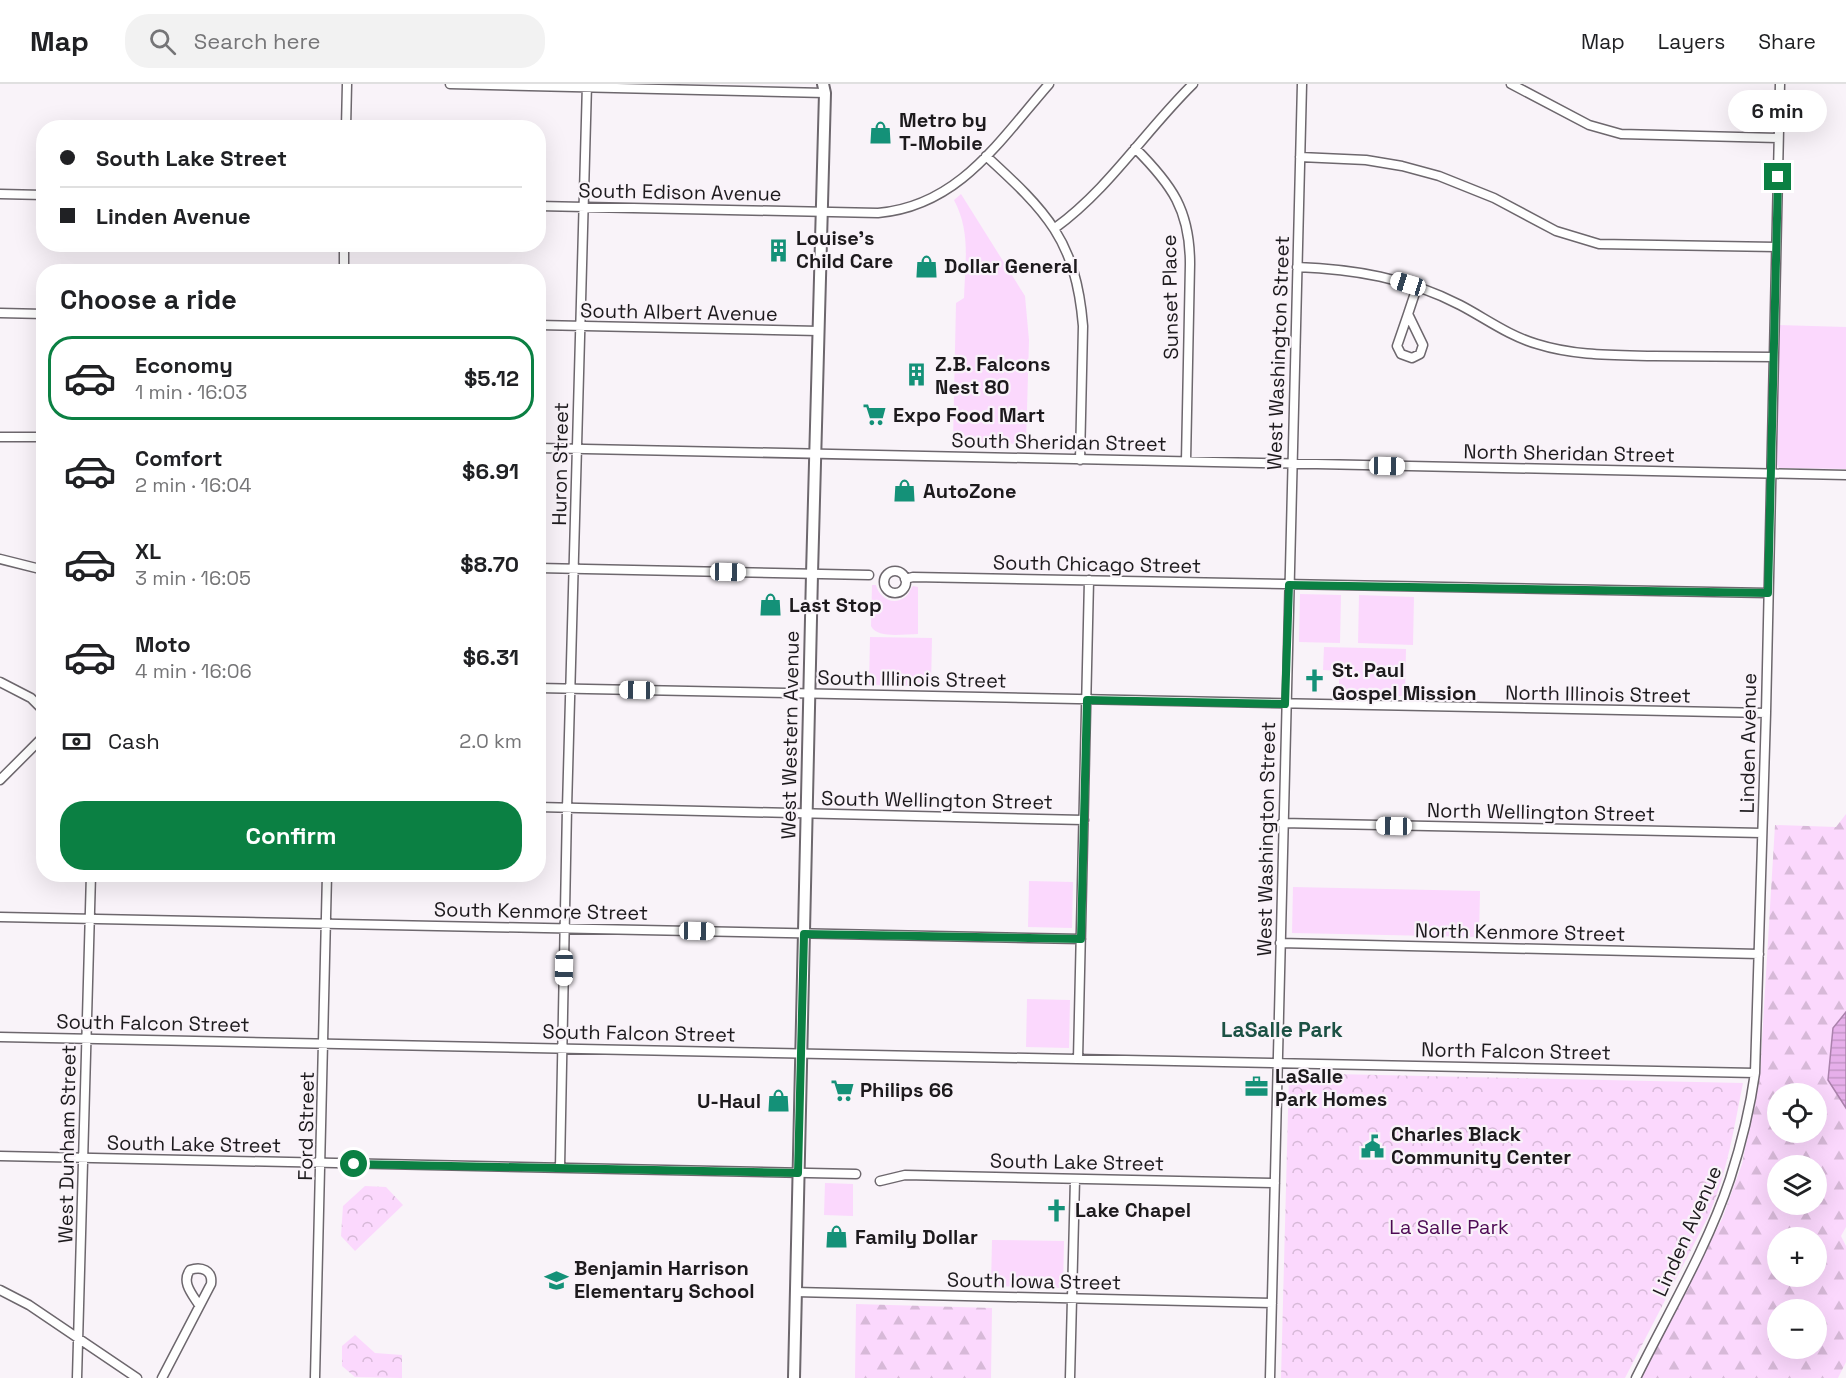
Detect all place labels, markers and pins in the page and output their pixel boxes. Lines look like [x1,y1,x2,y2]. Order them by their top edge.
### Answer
place label: Metro by T-Mobile [899,107,987,156]
shop icon: Metro by T-Mobile [868,119,894,145]
place label: Louise's Child Care [796,225,893,274]
building icon: Louise's Child Care [765,237,791,263]
shop icon: Dollar General [913,253,939,279]
place label: Dollar General [944,253,1078,279]
place label: Z.B. Falcons Nest 80 [935,351,1050,400]
building icon: Z.B. Falcons Nest 80 [904,362,930,388]
supermarket icon: Expo Food Mart [862,402,888,428]
place label: Expo Food Mart [893,402,1045,428]
shop icon: AutoZone [892,478,918,504]
place label: AutoZone [923,478,1016,504]
shop icon: Last Stop [758,592,784,618]
place label: Last Stop [789,592,882,618]
place label: St. Paul Gospel Mission [1332,657,1476,706]
church icon: St. Paul Gospel Mission [1301,668,1327,694]
place label: LaSalle Park Homes [1275,1063,1387,1112]
office icon: LaSalle Park Homes [1244,1074,1270,1100]
supermarket icon: Philips 66 [829,1077,855,1103]
place label: Philips 66 [860,1077,953,1103]
place label: U-Haul [697,1088,761,1114]
shop icon: U-Haul [766,1088,792,1114]
place label: Charles Black Community Center [1391,1121,1571,1170]
public building icon: Charles Black Community Center [1360,1133,1386,1159]
church icon: Lake Chapel [1044,1197,1070,1223]
place label: Lake Chapel [1075,1197,1191,1223]
shop icon: Family Dollar [824,1224,850,1250]
place label: Family Dollar [855,1224,978,1250]
place label: Benjamin Harrison Elementary School [574,1255,755,1304]
school or university icon: Benjamin Harrison Elementary School [543,1267,569,1293]

